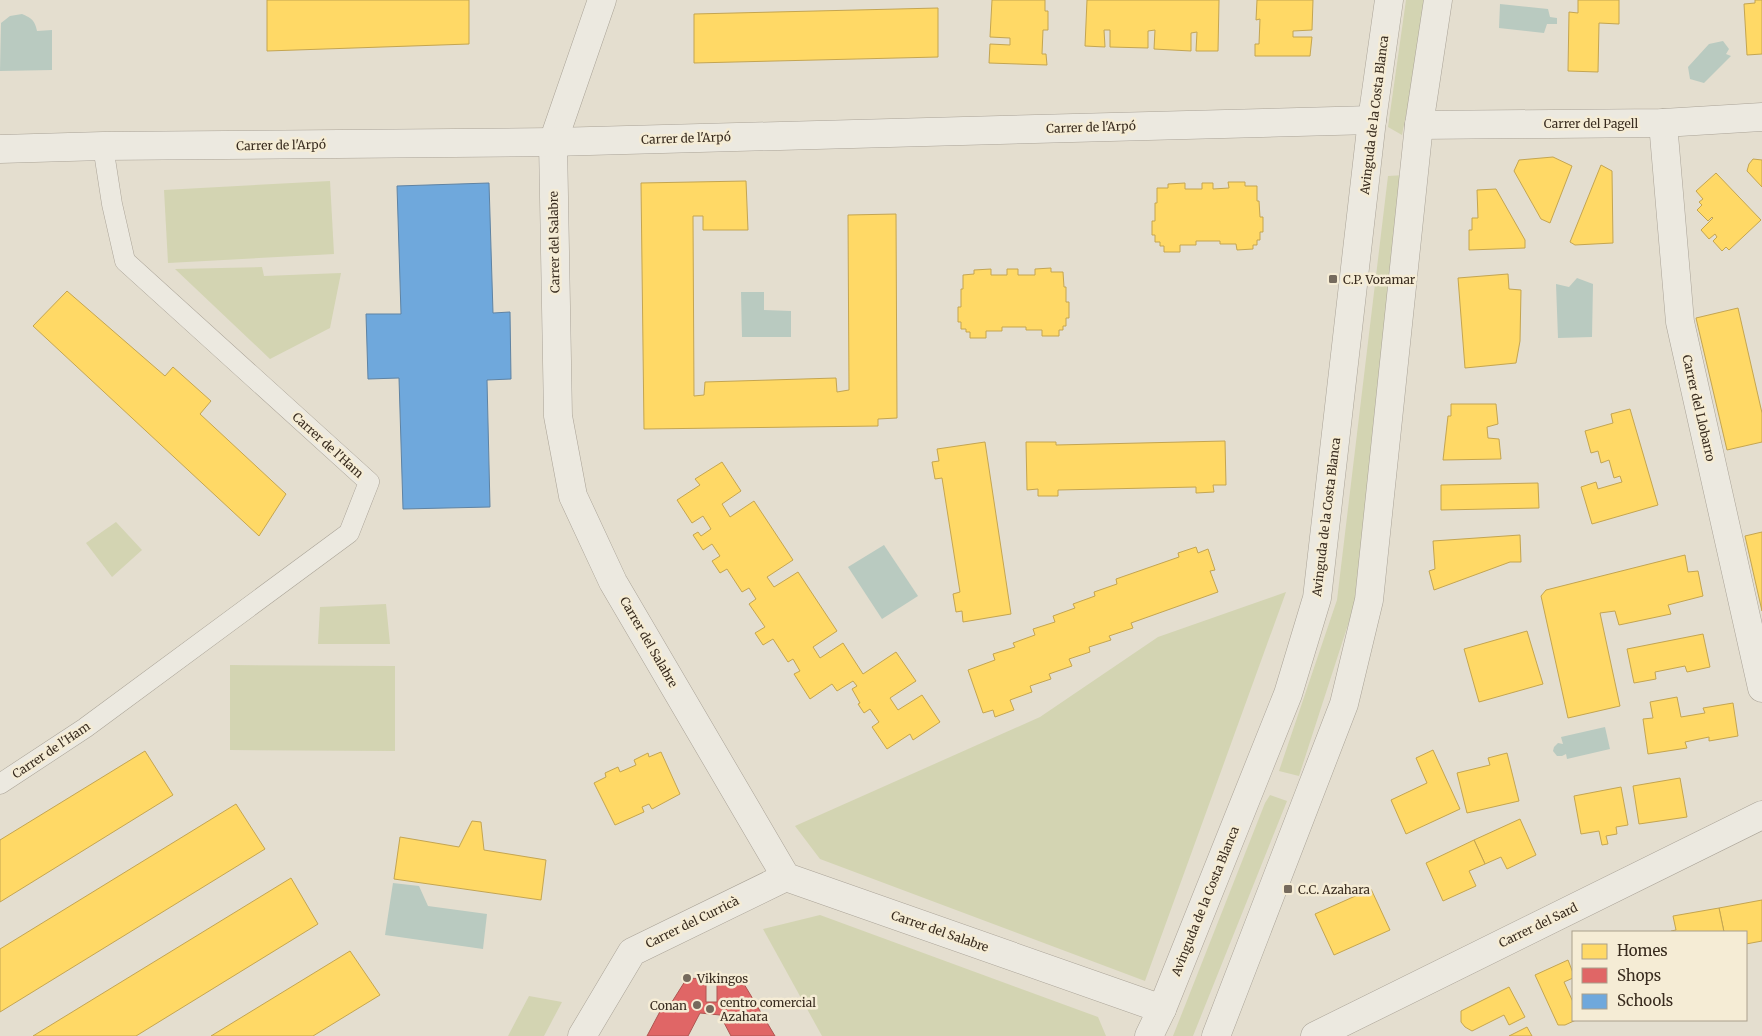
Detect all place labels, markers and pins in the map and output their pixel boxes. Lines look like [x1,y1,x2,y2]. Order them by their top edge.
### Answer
place label: C.P. Voramar [1343,272,1416,287]
marker: C.P. Voramar [1327,273,1339,285]
place label: C.C. Azahara [1298,882,1371,897]
marker: C.C. Azahara [1282,883,1294,895]
place label: Vikingos [696,971,748,986]
marker: Vikingos [681,972,693,984]
place label: centro comercial Azahara [719,995,816,1024]
place label: Conan [650,998,687,1013]
marker: Conan [691,999,703,1011]
marker: centro comercial Azahara [704,1003,716,1015]

